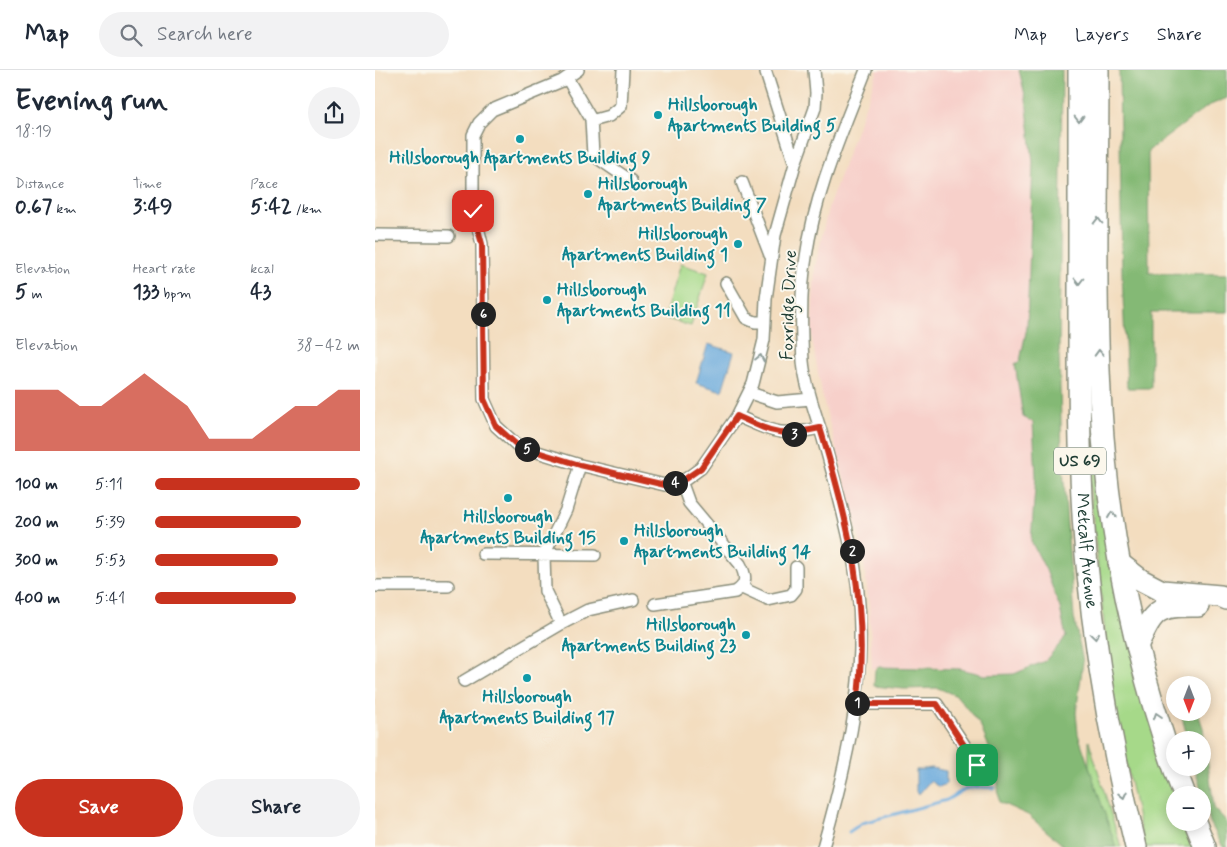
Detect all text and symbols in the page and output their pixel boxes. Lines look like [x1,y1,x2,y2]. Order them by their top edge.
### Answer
search box [99,12,449,57]
text: Map [25,19,69,50]
icon: search [117,21,145,49]
text: Search here [157,22,253,47]
text: Map [1014,23,1047,47]
text: Layers [1075,23,1129,47]
text: Share [1157,23,1202,47]
text: Evening run [15,83,168,120]
button: share [308,87,360,139]
place label: Hillsborough Apartments Building 5 [668,93,837,140]
marker: Hillsborough Apartments Building 5 [652,109,664,121]
one-way arrow [1074,115,1084,123]
text: 18:19 [15,121,52,142]
marker: Hillsborough Apartments Building 9 [514,133,526,145]
place label: Hillsborough Apartments Building 9 [389,146,651,172]
place label: Hillsborough Apartments Building 7 [598,172,767,219]
text: Distance [15,175,64,193]
text: Time [133,175,162,193]
text: Pace [250,175,278,193]
marker: Hillsborough Apartments Building 7 [582,188,594,200]
pin [452,190,494,232]
text: 0.67 [15,193,52,221]
text: 3:49 [133,193,173,221]
text: 5:42 [250,193,292,221]
icon: check [459,197,487,225]
text: km [52,200,77,218]
text: /km [292,200,322,218]
one-way arrow [1093,217,1103,225]
place label: Hillsborough Apartments Building 1 [562,222,728,269]
marker: Hillsborough Apartments Building 1 [732,238,744,250]
street label: Foxridge Drive [775,250,805,361]
text: Elevation [15,260,70,278]
text: Heart rate [133,260,196,278]
text: kcal [250,260,274,278]
text: 5 [15,278,28,306]
text: 133 [133,278,160,306]
text: 43 [250,278,271,306]
place label: Hillsborough Apartments Building 11 [557,278,731,325]
one-way arrow [1074,278,1084,285]
text: m [28,285,43,303]
text: bpm [160,285,191,303]
marker: Hillsborough Apartments Building 11 [541,294,553,306]
pin: 6 [471,302,495,326]
text: 6 [480,305,487,323]
text: Elevation [15,335,78,356]
text: 38–42 m [297,335,360,356]
one-way arrow [1093,349,1104,357]
one-way arrow [755,354,765,362]
pin: 3 [781,422,807,446]
text: 3 [791,425,798,443]
pin: 5 [515,436,539,462]
text: 5 [523,440,532,458]
road number: US 69 [1054,448,1106,474]
pin: 4 [663,470,687,496]
text: 100 m [15,474,58,495]
text: 5:11 [95,474,123,495]
text: 4 [671,474,680,492]
marker: Hillsborough Apartments Building 15 [502,492,514,504]
street label: Metcalf Avenue [1070,492,1104,610]
place label: Hillsborough Apartments Building 15 [420,505,596,552]
one-way arrow [1107,511,1118,519]
text: 200 m [15,512,59,533]
text: 5:39 [95,512,126,533]
place label: Hillsborough Apartments Building 14 [634,519,811,566]
marker: Hillsborough Apartments Building 14 [618,535,630,547]
pin: 2 [839,538,865,564]
text: 2 [849,542,856,560]
text: 300 m [15,550,58,571]
text: 5:53 [95,550,125,571]
text: 400 m [15,588,60,609]
text: 5:41 [95,588,125,609]
place label: Hillsborough Apartments Building 23 [562,613,736,660]
marker: Hillsborough Apartments Building 23 [740,629,752,641]
one-way arrow [1089,631,1099,640]
marker: Hillsborough Apartments Building 17 [521,672,533,684]
north arrow [1166,676,1211,721]
map controls [1166,676,1211,831]
place label: Hillsborough Apartments Building 17 [440,685,614,732]
pin: 1 [845,690,869,716]
text: 1 [854,694,861,712]
one-way arrow [1152,712,1162,720]
button: + [1166,731,1211,776]
pin [956,744,998,786]
icon: arrive [963,751,991,779]
button: Save [15,779,183,837]
button: Share [193,779,360,837]
button: − [1166,786,1211,831]
one-way arrow [1117,791,1128,800]

